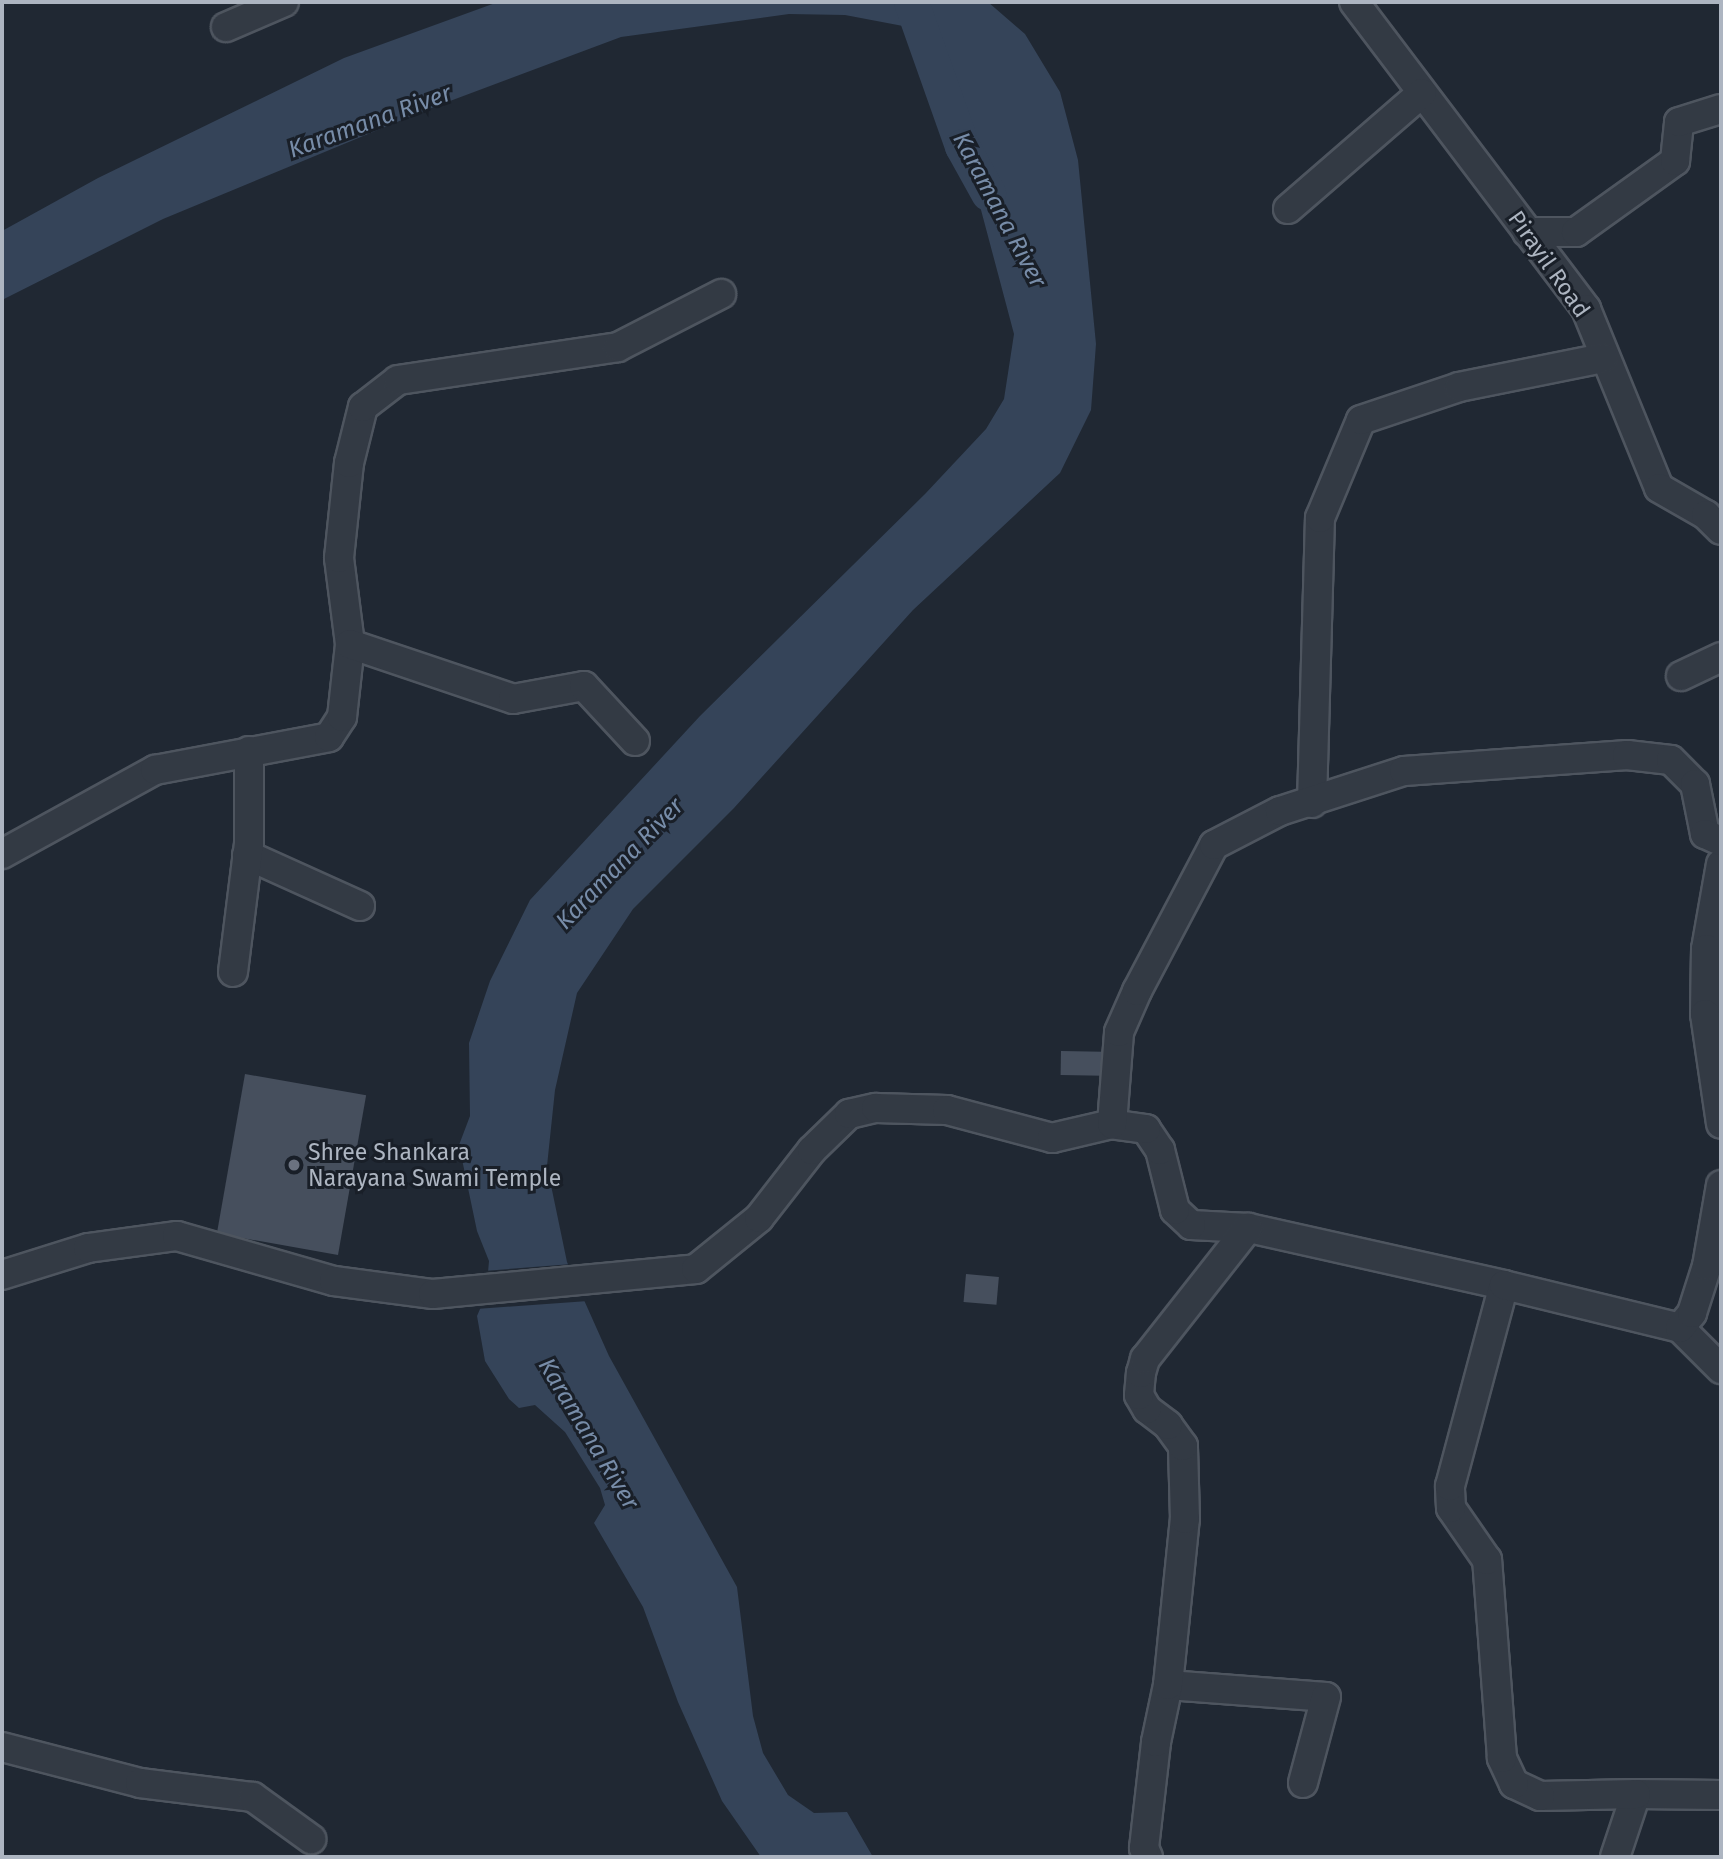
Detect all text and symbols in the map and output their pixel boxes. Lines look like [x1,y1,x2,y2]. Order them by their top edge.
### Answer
water label: Karamana River [285,79,455,165]
water label: Karamana River [946,128,1052,292]
street label: Pirayil Road [1502,205,1596,323]
water label: Karamana River [550,792,690,936]
place label: Shree Shankara Narayana Swami Temple [308,1138,561,1192]
marker: Shree Shankara Narayana Swami Temple [286,1157,302,1173]
water label: Karamana River [532,1353,644,1515]

